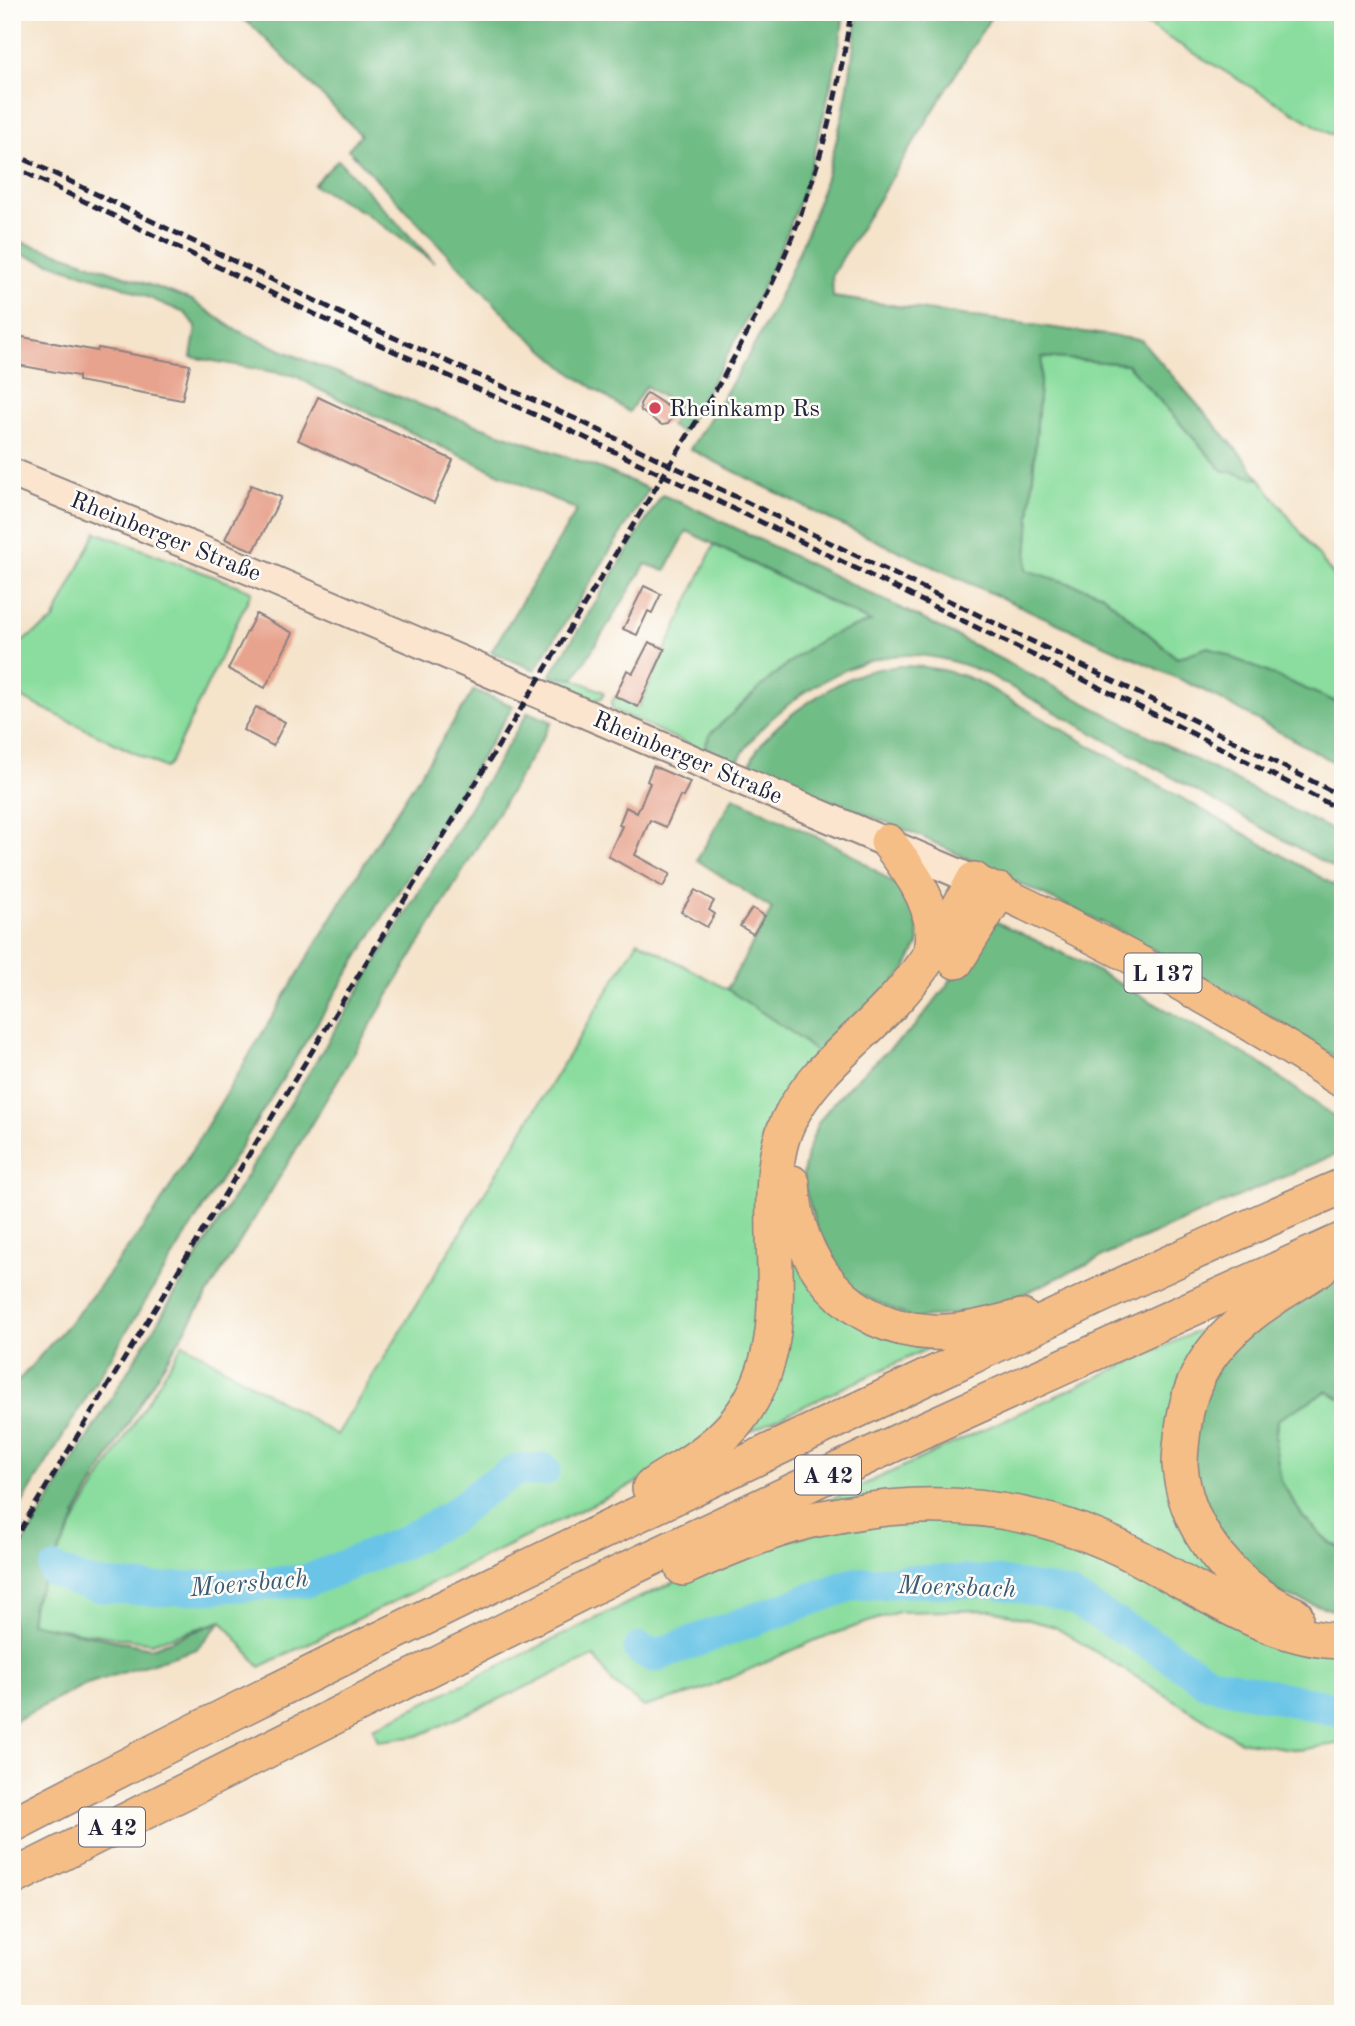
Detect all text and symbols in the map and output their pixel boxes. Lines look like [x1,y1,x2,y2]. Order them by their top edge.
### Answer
place label: Rheinkamp Rs [669,398,820,422]
marker: Rheinkamp Rs [647,400,663,416]
street label: Rheinberger Straße [67,489,264,587]
street label: Rheinberger Straße [589,708,785,810]
road number: L 137 [1124,954,1202,992]
road number: A 42 [795,1456,861,1494]
water label: Moersbach [188,1566,309,1602]
water label: Moersbach [896,1573,1017,1603]
road number: A 42 [79,1808,145,1846]

